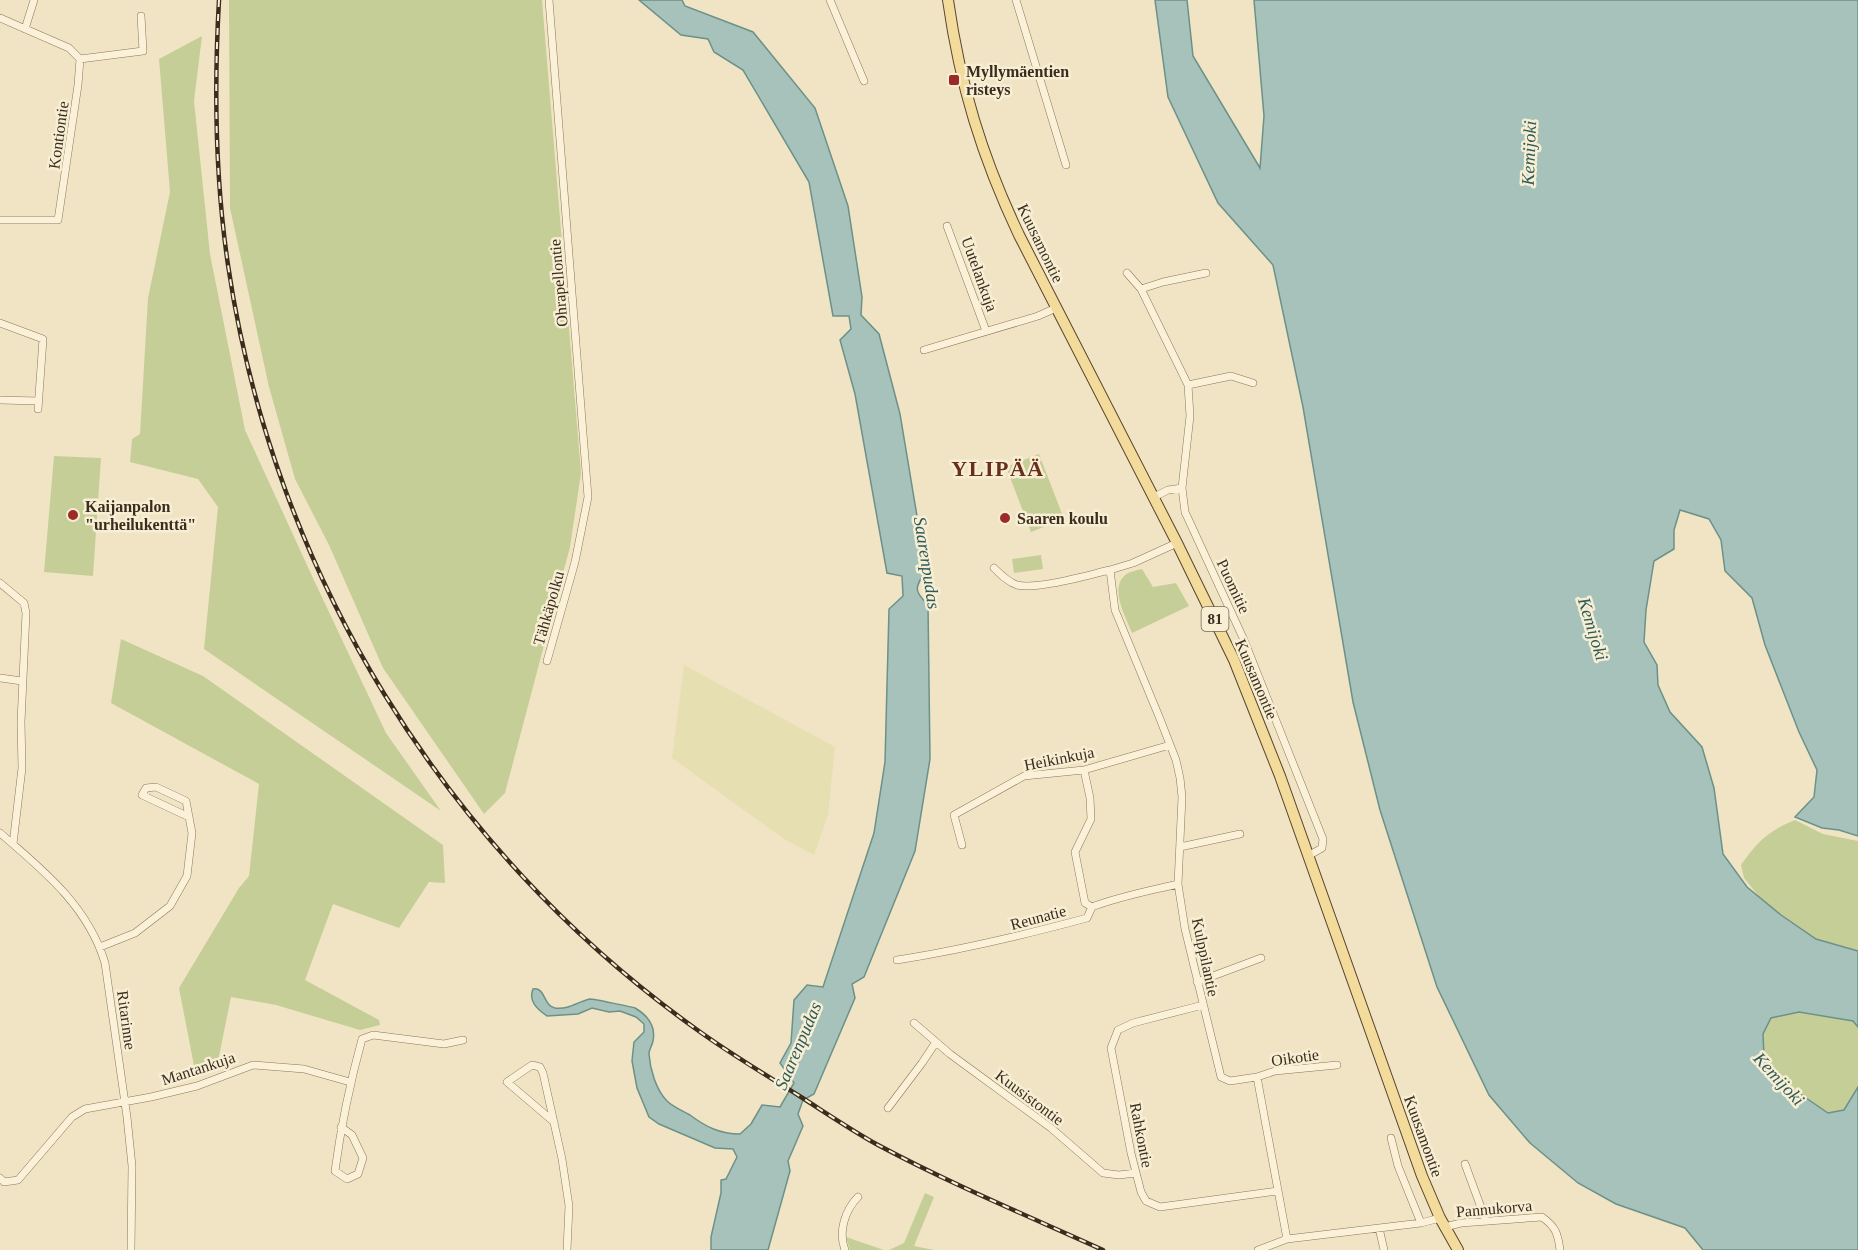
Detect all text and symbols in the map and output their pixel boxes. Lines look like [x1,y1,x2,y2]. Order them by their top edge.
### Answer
place label: Myllymäentien risteys [966,63,1069,99]
marker: Myllymäentien risteys [947,73,961,87]
street label: Kontiontie [45,100,72,170]
water label: Kemijoki [1518,120,1540,187]
street label: Kuusamontie [1014,201,1067,285]
street label: Uutelankuja [957,235,1001,314]
street label: Ohrapellontie [546,238,572,328]
district label: YLIPÄÄ [951,456,1045,481]
place label: Kaijanpalon "urheilukenttä" [85,498,196,533]
marker: Kaijanpalon "urheilukenttä" [66,508,80,522]
place label: Saaren koulu [1017,510,1108,527]
marker: Saaren koulu [998,511,1012,525]
water label: Saarenpudas [910,515,944,611]
street label: Puomitie [1214,556,1253,616]
street label: Tähkäpolku [530,569,568,647]
water label: Kemijoki [1574,594,1612,663]
road number: 81 [1202,607,1228,631]
street label: Kuusamontie [1232,637,1281,722]
street label: Heikinkuja [1023,743,1096,775]
street label: Reunatie [1008,902,1068,933]
street label: Kulppilantie [1188,916,1222,998]
street label: Ritarinne [114,989,139,1051]
water label: Saarenpudas [771,999,825,1093]
street label: Oikotie [1270,1046,1320,1069]
water label: Kemijoki [1749,1048,1808,1110]
street label: Mantankuja [159,1049,237,1089]
street label: Kuusistontie [992,1066,1067,1129]
street label: Kuusamontie [1401,1093,1446,1179]
street label: Rahkontie [1127,1101,1156,1169]
street label: Pannukorva [1455,1197,1533,1220]

